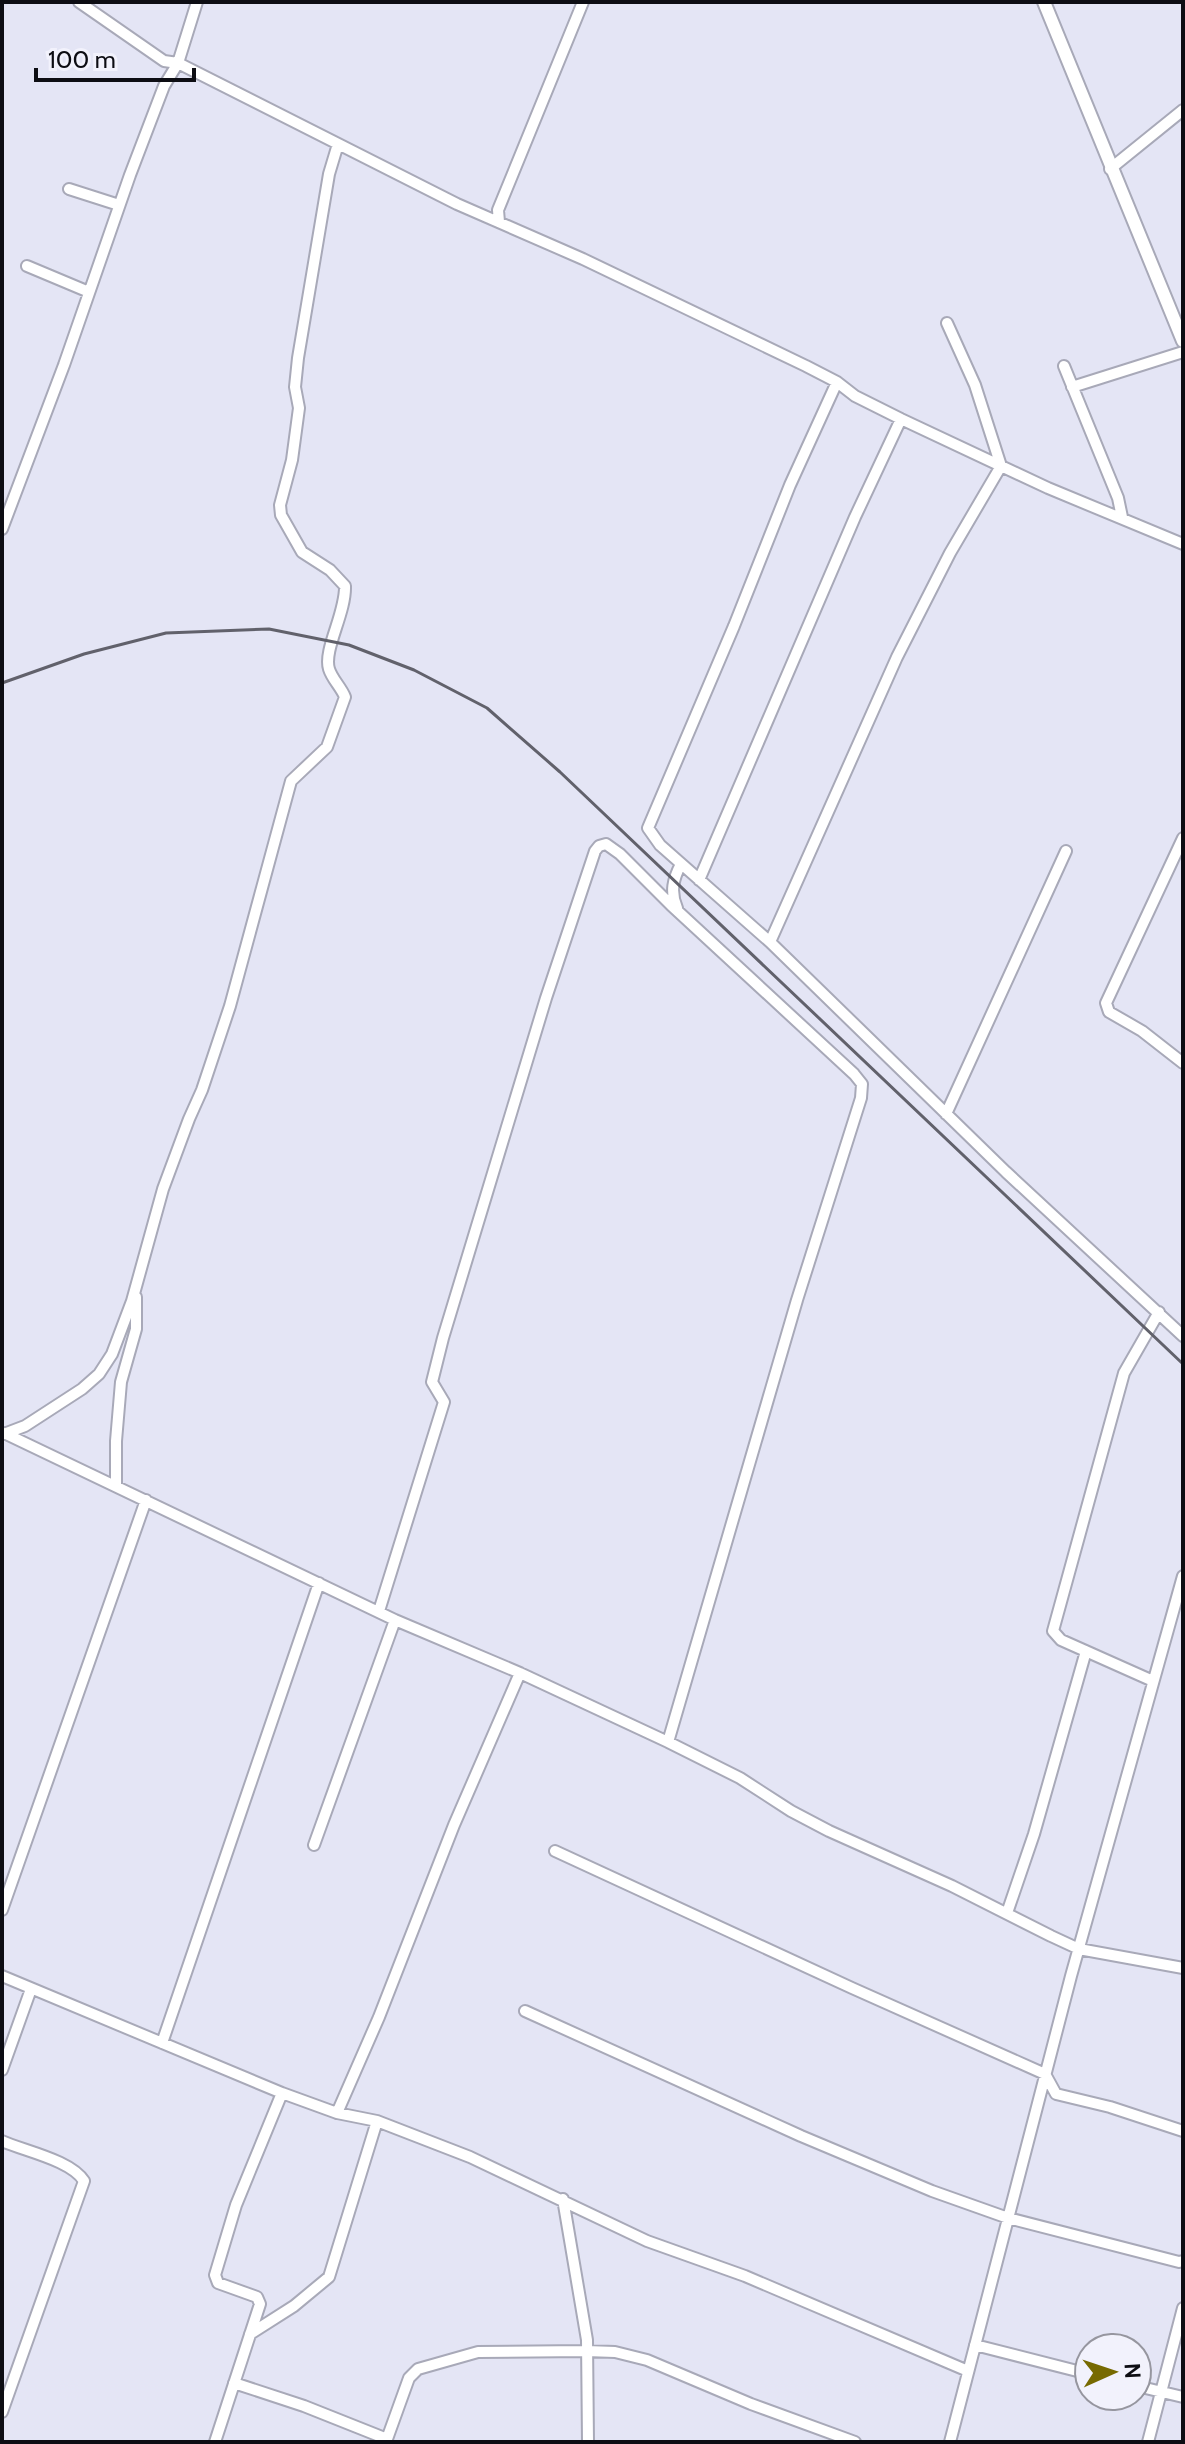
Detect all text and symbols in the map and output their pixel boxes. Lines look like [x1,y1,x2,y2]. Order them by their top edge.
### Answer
scale bar [36,32,194,82]
text: 100 m [48,45,116,74]
north arrow [1073,2332,1153,2412]
text: N [1119,2363,1146,2379]

